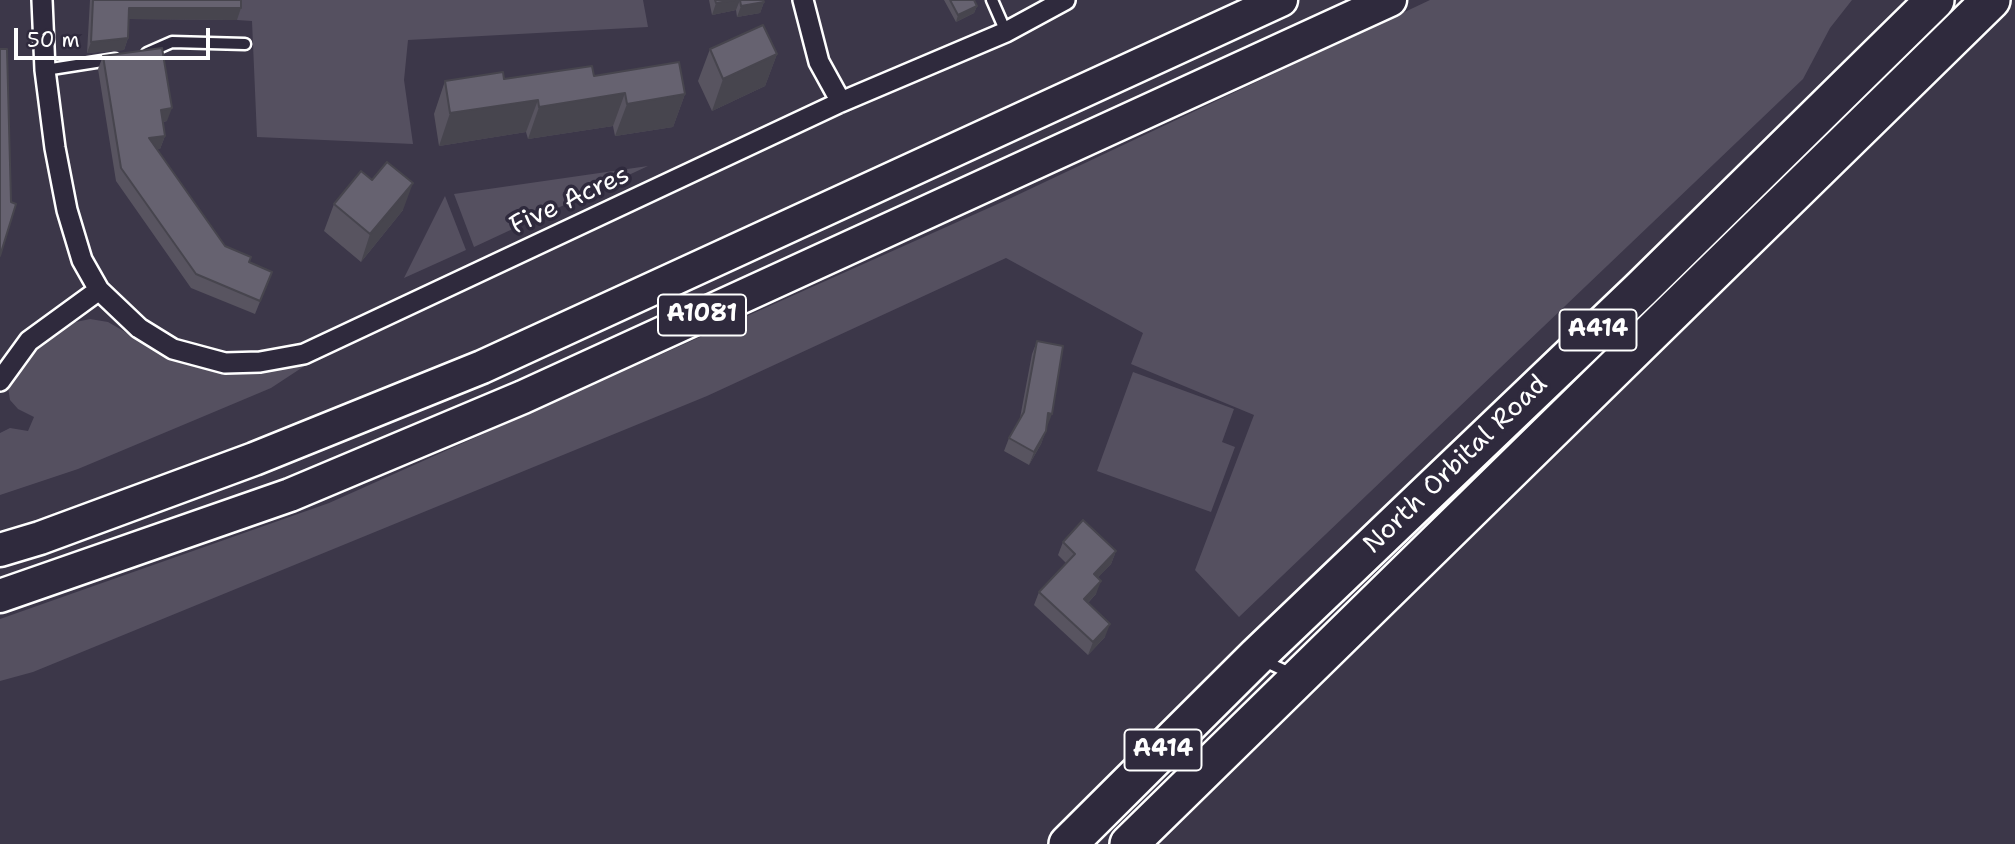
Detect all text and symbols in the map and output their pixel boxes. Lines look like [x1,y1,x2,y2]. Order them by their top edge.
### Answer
scale bar [18,14,214,58]
text: 50 m [27,26,80,54]
street label: Five Acres [505,160,635,242]
road number: A1081 [658,294,746,336]
road number: A414 [1560,310,1636,351]
street label: North Orbital Road [1358,369,1554,561]
road number: A414 [1124,730,1202,770]

